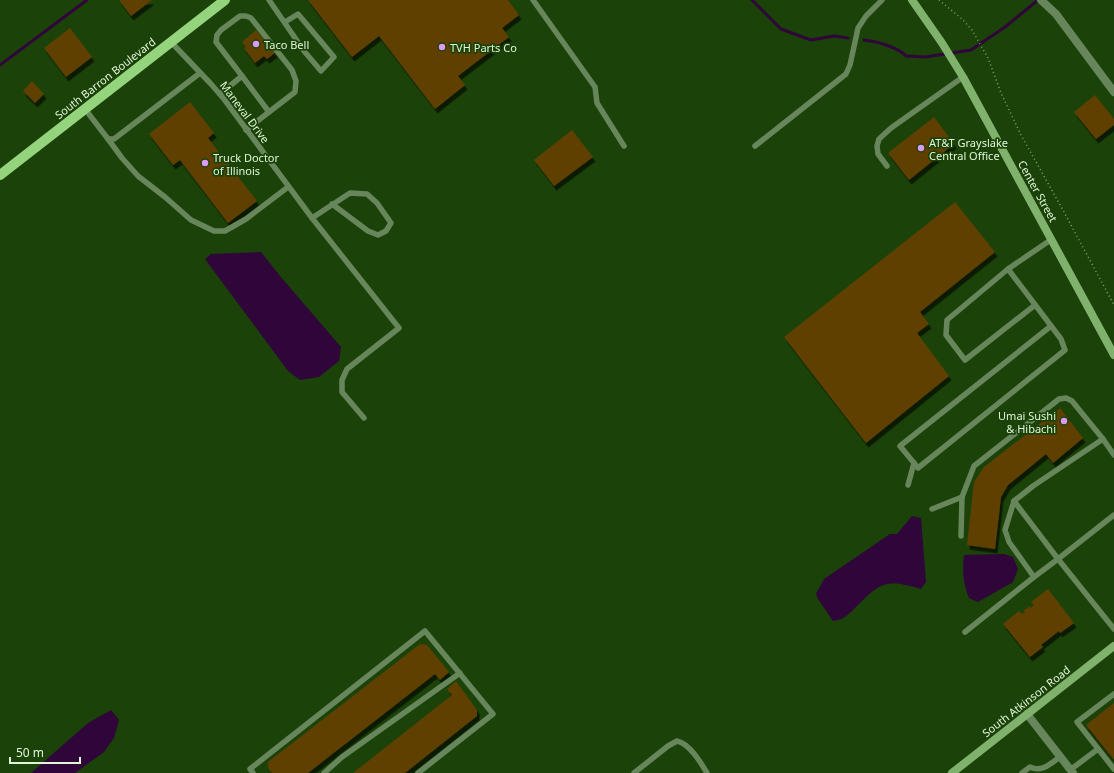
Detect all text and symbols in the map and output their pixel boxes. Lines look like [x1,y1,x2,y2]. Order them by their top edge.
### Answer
street label: South Barron Boulevard [52,34,158,122]
place label: Taco Bell [264,37,309,52]
marker: Taco Bell [251,39,261,49]
place label: TVH Parts Co [450,40,517,55]
marker: TVH Parts Co [437,42,447,52]
street label: Maneval Drive [217,78,273,146]
place label: AT&T Grayslake Central Office [929,135,1008,163]
marker: AT&T Grayslake Central Office [916,143,926,153]
place label: Truck Doctor of Illinois [213,150,280,178]
marker: Truck Doctor of Illinois [200,158,210,168]
street label: Center Street [1015,158,1061,225]
place label: Umai Sushi & Hibachi [998,408,1056,436]
marker: Umai Sushi & Hibachi [1059,416,1069,426]
street label: South Atkinson Road [979,662,1073,740]
scale bar [10,739,80,765]
text: 50 m [16,744,44,761]

